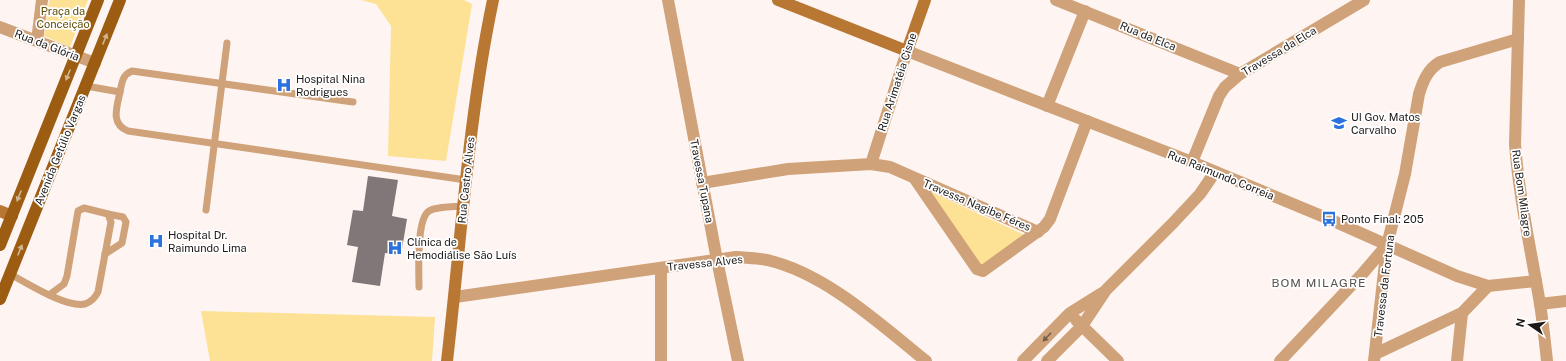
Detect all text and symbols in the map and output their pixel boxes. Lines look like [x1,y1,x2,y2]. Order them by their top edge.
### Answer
park label: Praça da Conceição [36,5,90,31]
street label: Rua da Elca [1118,19,1178,53]
street label: Travessa da Elca [1240,24,1318,78]
street label: Rua da Glória [13,27,81,63]
street label: Rua Arimatéia Cisne [875,31,919,133]
one-way arrow [102,32,108,44]
one-way arrow [64,70,70,82]
place label: Hospital Nina Rodrigues [296,73,365,98]
hospital icon: Hospital Nina Rodrigues [275,76,293,94]
street label: Avenida Getúlio Vargas [32,93,88,207]
place label: UI Gov. Matos Carvalho [1351,111,1421,136]
school or university icon: UI Gov. Matos Carvalho [1330,114,1348,132]
street label: Rua Castro Alves [455,136,477,224]
street label: Travessa Tupana [688,138,716,224]
street label: Rua Raimundo Correia [1166,148,1276,202]
street label: Rua Bom Milagre [1510,149,1534,237]
street label: Travessa Nagibe Féres [921,177,1033,233]
one-way arrow [16,190,22,202]
bus stop icon: Ponto Final: 205 [1320,210,1338,228]
place label: Ponto Final: 205 [1341,213,1424,225]
place label: Hospital Dr. Raimundo Lima [168,229,247,254]
hospital icon: Hospital Dr. Raimundo Lima [147,232,165,250]
street label: Travessa da Fortuna [1372,234,1396,338]
place label: Clínica de Hemodiálise São Luís [407,236,517,261]
hospital icon: Clínica de Hemodiálise São Luís [386,239,404,257]
one-way arrow [17,244,23,256]
street label: Travessa Alves [667,253,744,273]
district label: BOM MILAGRE [1272,276,1366,290]
north arrow [1510,305,1550,345]
text: N [1513,317,1527,328]
one-way arrow [1042,332,1051,342]

